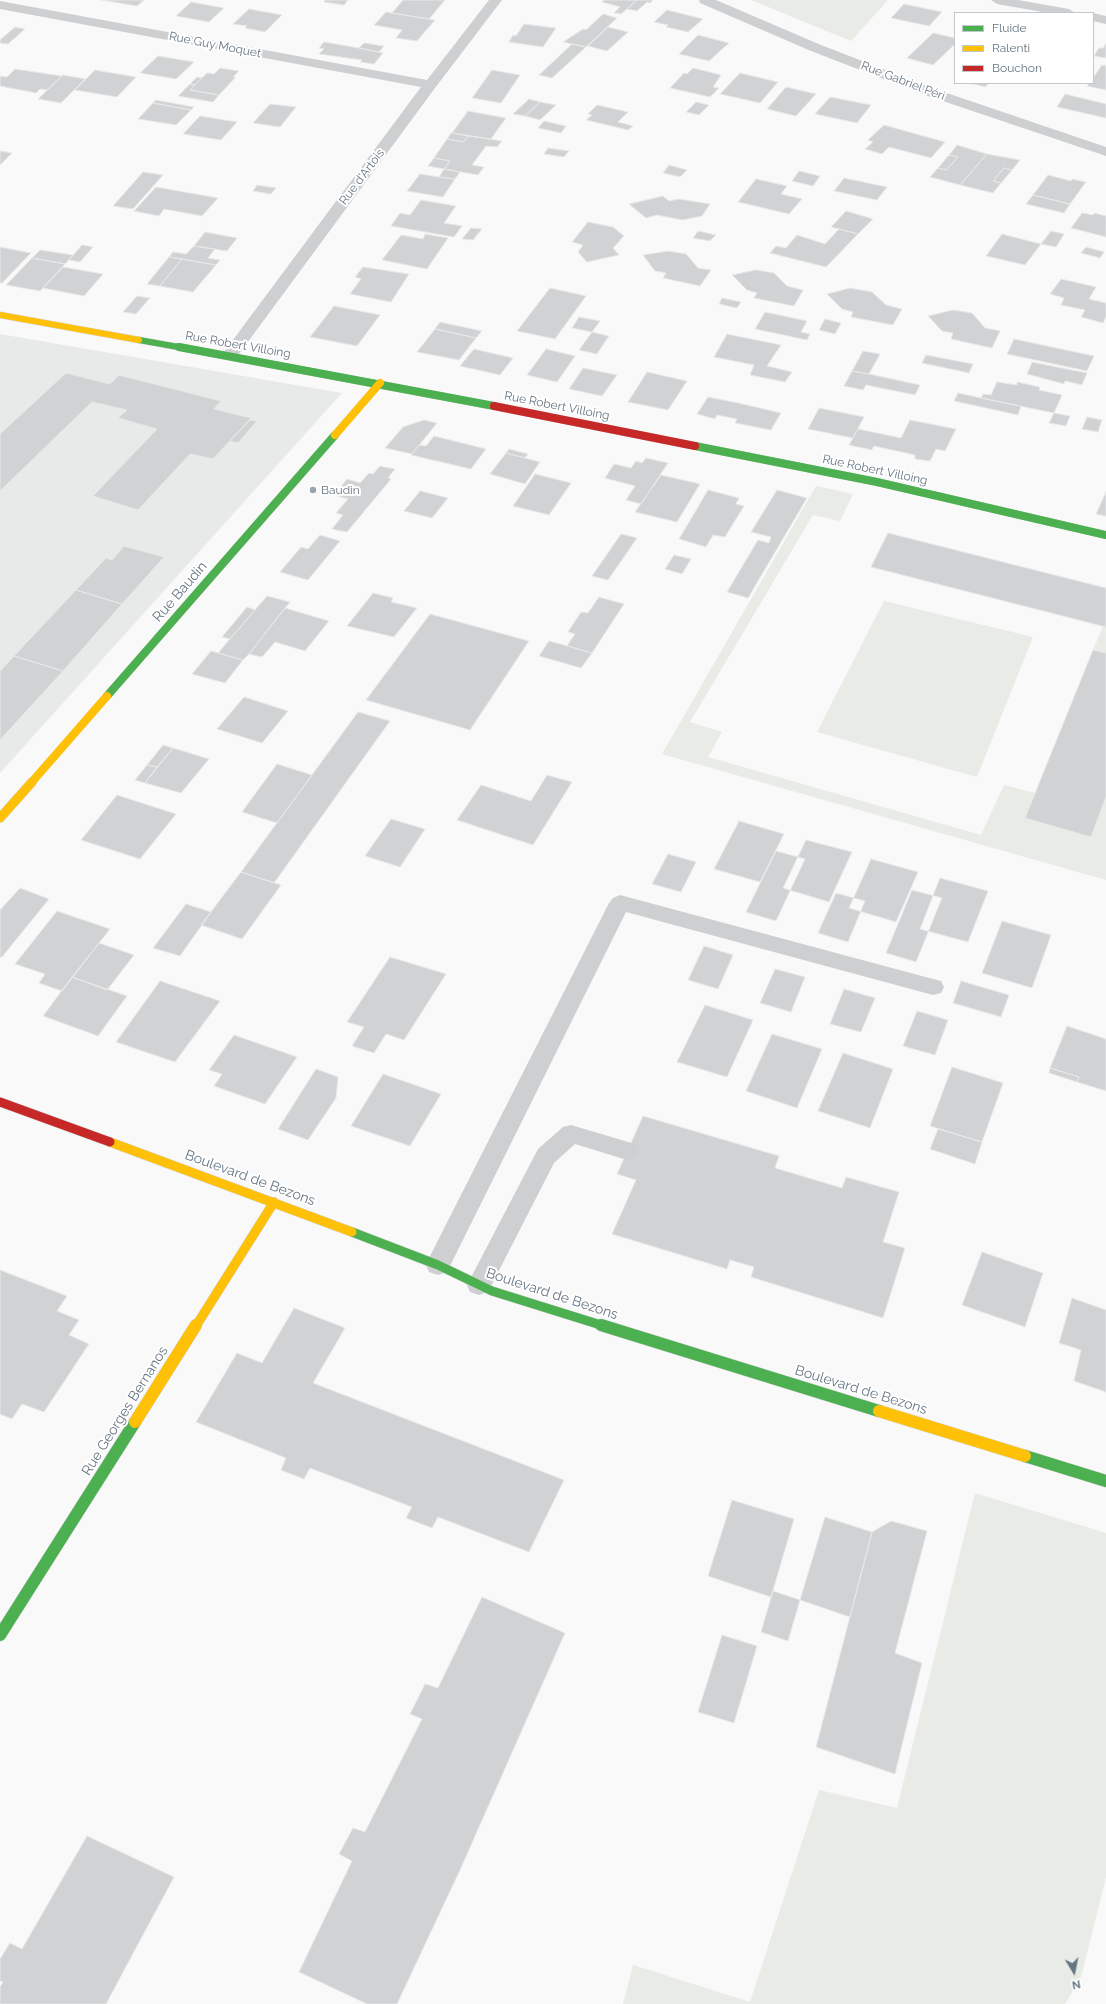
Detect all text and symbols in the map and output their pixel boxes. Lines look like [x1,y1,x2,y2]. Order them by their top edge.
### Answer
legend [954,12,1094,84]
text: Fluide [992,21,1027,35]
street label: Rue Guy Moquet [168,29,262,61]
text: Ralenti [992,41,1030,55]
street label: Rue Gabriel Péri [859,58,947,104]
text: Bouchon [992,61,1042,75]
street label: Rue d'Artois [336,146,388,208]
street label: Rue Robert Villoing [184,329,292,361]
street label: Rue Robert Villoing [503,389,611,423]
street label: Rue Robert Villoing [821,452,929,488]
place label: Baudin [321,483,360,497]
marker: Baudin [308,485,318,495]
street label: Rue Baudin [149,558,211,626]
street label: Boulevard de Bezons [182,1147,318,1209]
street label: Boulevard de Bezons [484,1265,620,1323]
street label: Rue Georges Bernanos [78,1343,172,1479]
street label: Boulevard de Bezons [793,1362,929,1418]
north arrow [1054,1952,1094,1992]
text: N [1071,1977,1081,1991]

